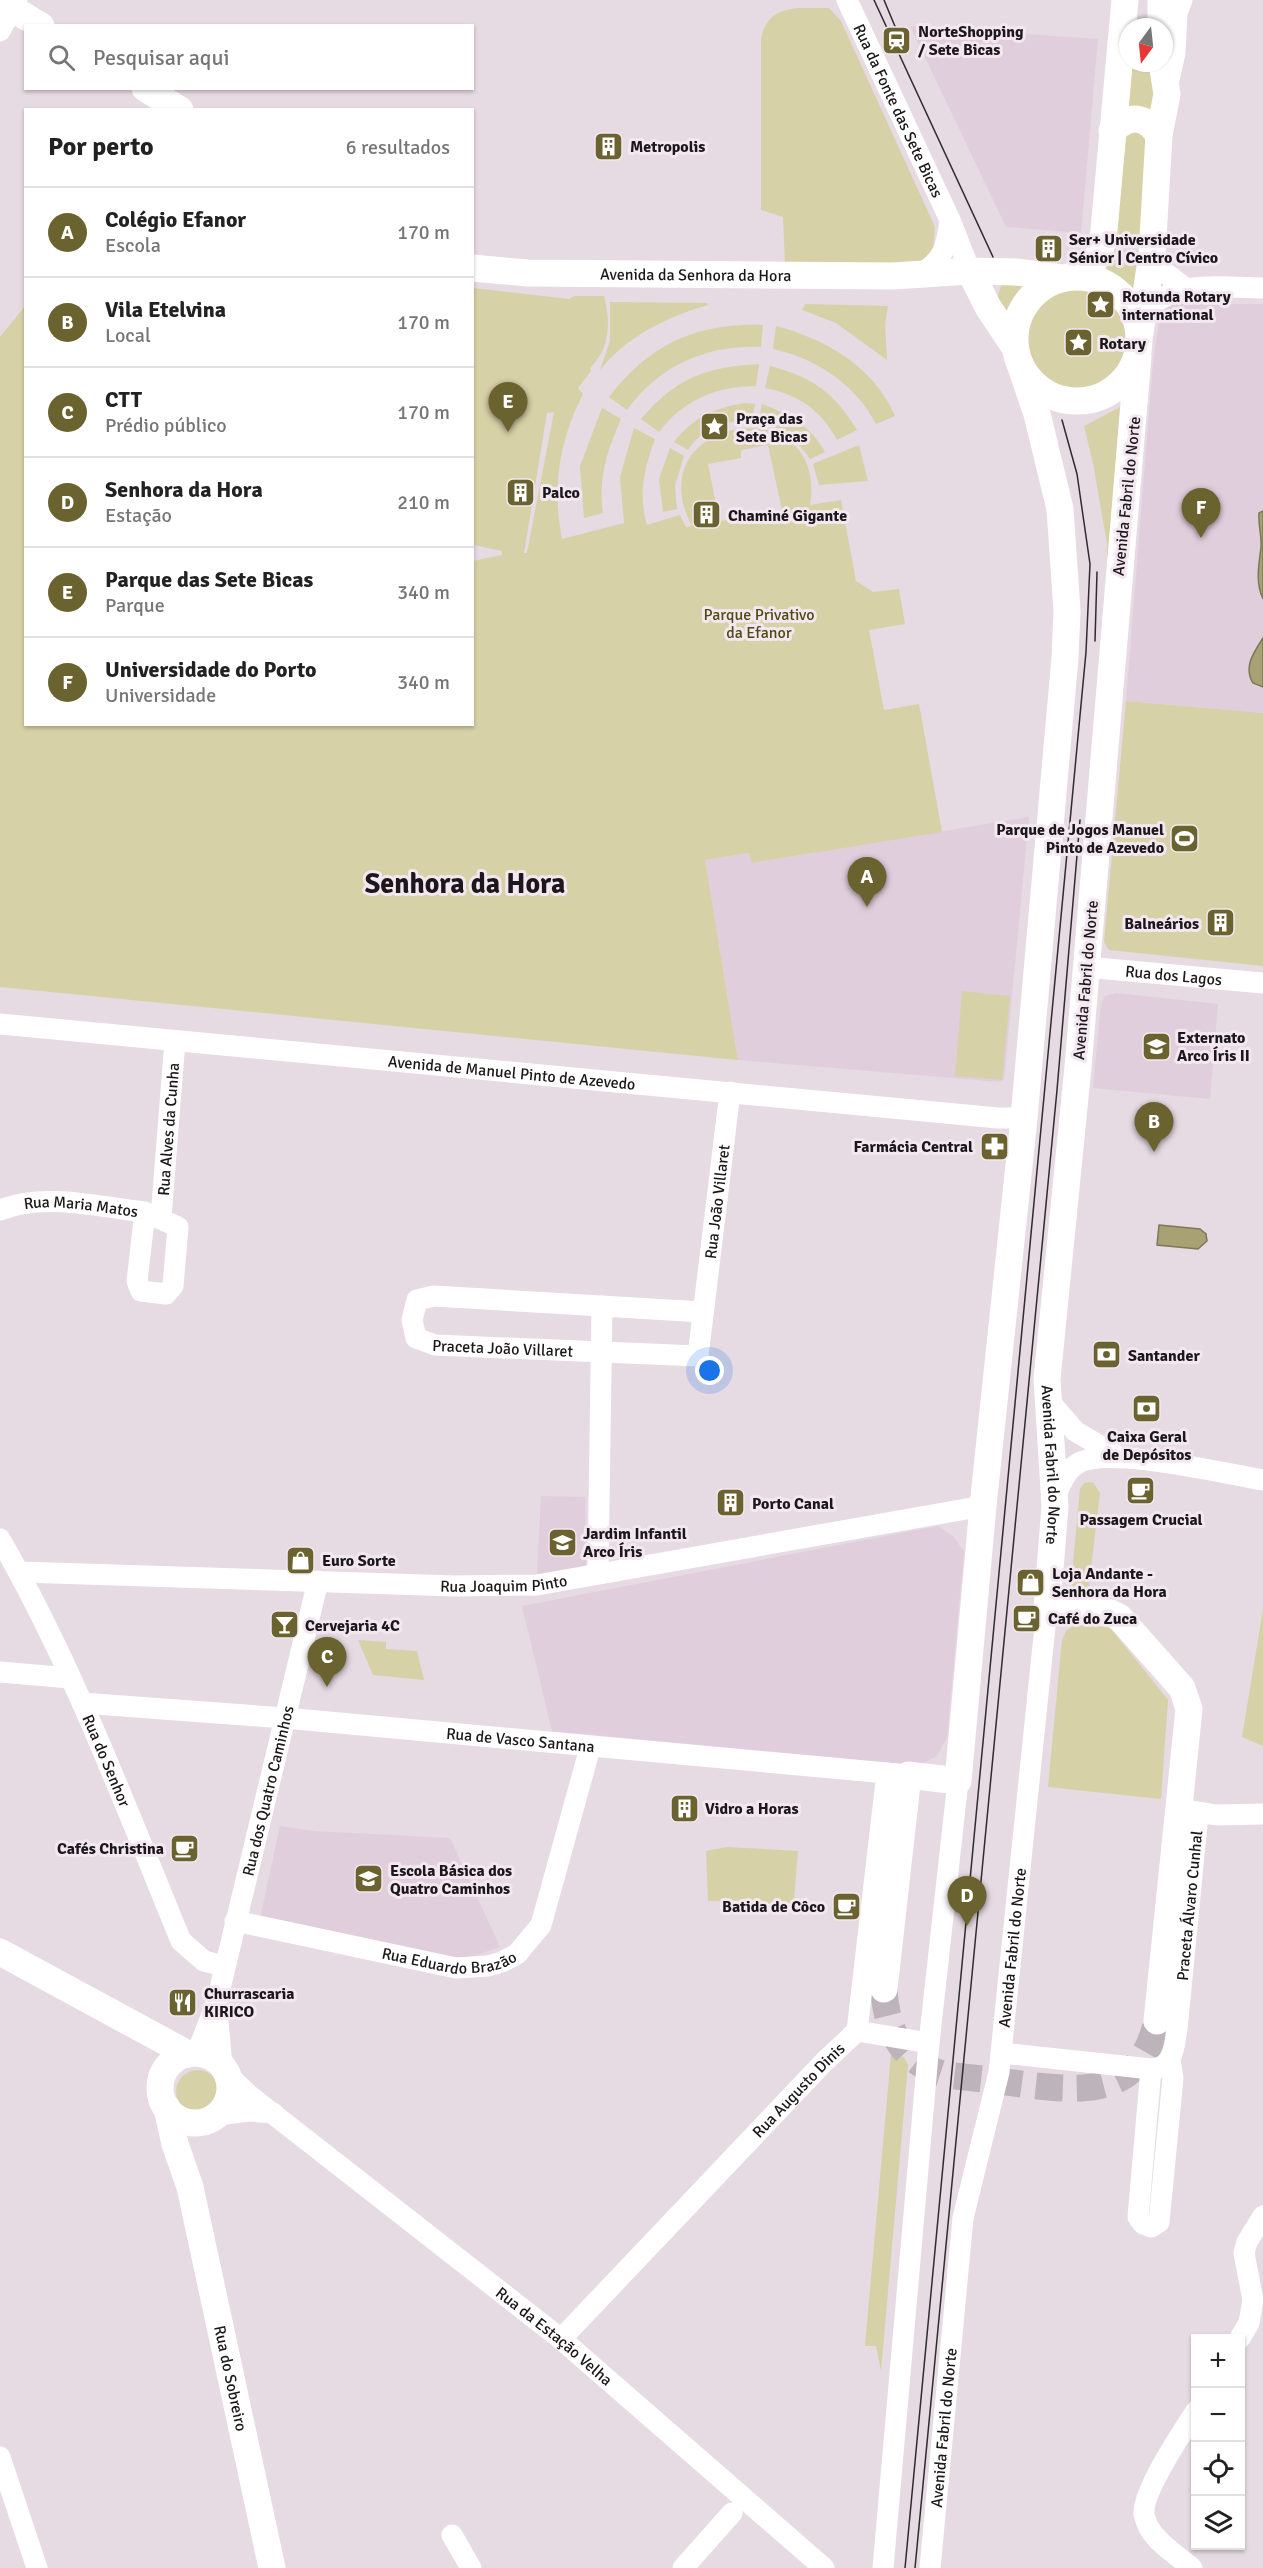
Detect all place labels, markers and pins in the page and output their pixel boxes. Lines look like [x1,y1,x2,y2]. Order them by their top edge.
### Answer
place label: NorteShopping / Sete Bicas [918,22,1024,60]
station icon: NorteShopping / Sete Bicas [881,24,913,56]
building icon: Metropolis [593,130,625,162]
place label: Metropolis [630,137,705,157]
place label: Ser+ Universidade Sénior | Centro Cívico [1069,230,1218,268]
building icon: Ser+ Universidade Sénior | Centro Cívico [1032,232,1064,264]
place label: Rotunda Rotary international [1122,287,1231,325]
place icon: Rotunda Rotary international [1085,289,1117,321]
place icon: Rotary [1062,327,1094,359]
place label: Rotary [1099,334,1146,354]
pin: E [488,382,528,432]
place label: Praça das Sete Bicas [736,409,808,447]
place icon: Praça das Sete Bicas [699,411,731,443]
building icon: Palco [505,476,537,508]
place label: Palco [542,483,580,503]
pin: F [1182,488,1220,538]
building icon: Chaminé Gigante [691,499,723,531]
place label: Chaminé Gigante [728,506,847,526]
place label: Parque de Jogos Manuel Pinto de Azevedo [996,820,1164,858]
sports icon: Parque de Jogos Manuel Pinto de Azevedo [1169,822,1201,854]
pin: A [848,858,886,907]
building icon: Balneários [1204,907,1236,939]
place label: Balneários [1124,914,1199,934]
place label: Externato Arco Íris II [1177,1028,1250,1066]
school or university icon: Externato Arco Íris II [1140,1030,1172,1062]
pin: B [1134,1102,1174,1152]
pharmacy icon: Farmácia Central [978,1130,1010,1162]
place label: Farmácia Central [853,1137,973,1157]
bank icon: Santander [1091,1339,1123,1371]
place label: Santander [1128,1346,1200,1366]
bank icon: Caixa Geral de Depósitos [1131,1392,1163,1424]
place label: Caixa Geral de Depósitos [1103,1427,1191,1465]
cafe icon: Passagem Crucial [1125,1475,1157,1507]
building icon: Porto Canal [715,1487,747,1519]
place label: Porto Canal [752,1494,834,1514]
place label: Passagem Crucial [1079,1510,1203,1530]
place label: Jardim Infantil Arco Íris [583,1524,687,1562]
school or university icon: Jardim Infantil Arco Íris [546,1526,578,1558]
shop icon: Euro Sorte [285,1544,317,1576]
place label: Euro Sorte [322,1551,396,1571]
place label: Loja Andante - Senhora da Hora [1052,1564,1167,1602]
shop icon: Loja Andante - Senhora da Hora [1015,1566,1047,1598]
cafe icon: Café do Zuca [1011,1602,1043,1634]
bar icon: Cervejaria 4C [268,1609,300,1641]
place label: Café do Zuca [1048,1609,1137,1629]
place label: Cervejaria 4C [305,1616,400,1636]
pin: C [308,1638,346,1687]
building icon: Vidro a Horas [668,1792,700,1824]
place label: Vidro a Horas [705,1799,799,1819]
cafe icon: Cafés Christina [169,1832,201,1864]
place label: Cafés Christina [57,1839,164,1859]
place label: Escola Básica dos Quatro Caminhos [390,1861,512,1899]
school or university icon: Escola Básica dos Quatro Caminhos [353,1863,385,1895]
pin: D [948,1876,986,1926]
cafe icon: Batida de Côco [830,1890,862,1922]
place label: Batida de Côco [722,1897,825,1917]
place label: Churrascaria KIRICO [204,1984,295,2022]
restaurant icon: Churrascaria KIRICO [167,1986,199,2018]

